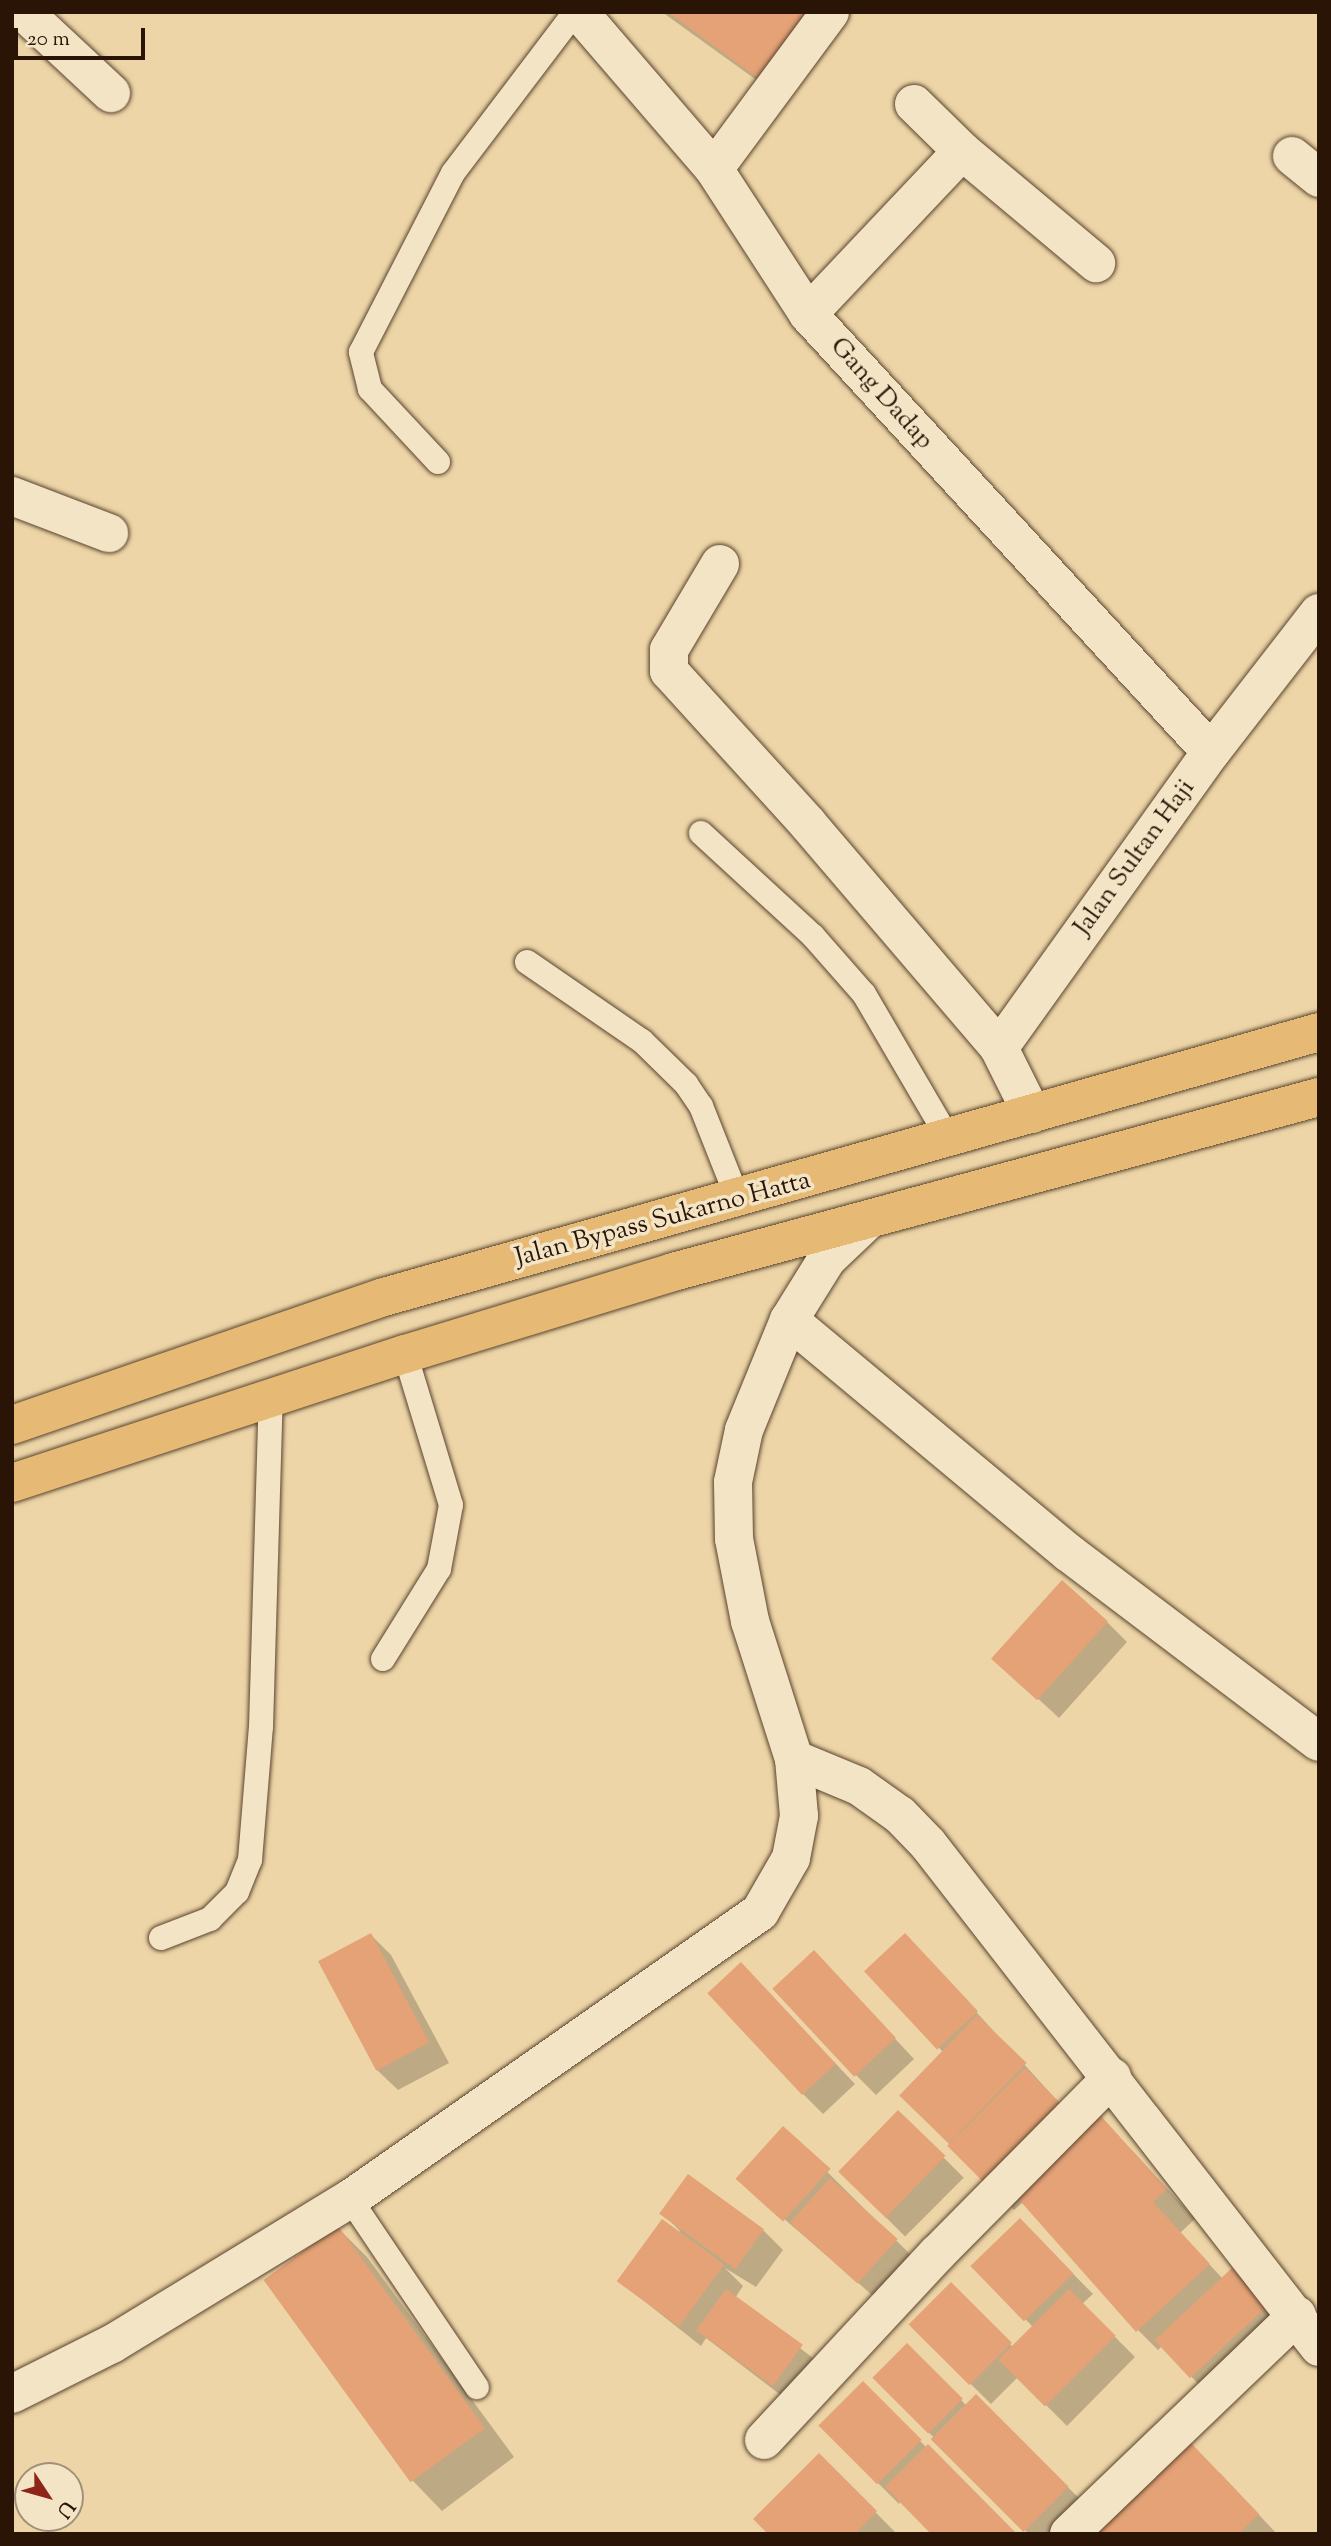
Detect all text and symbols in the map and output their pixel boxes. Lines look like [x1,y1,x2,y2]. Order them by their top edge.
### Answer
scale bar [18,14,149,58]
text: 20 m [27,25,70,55]
street label: Gang Dadap [823,332,939,456]
street label: Jalan Sultan Haji [1068,774,1202,942]
street label: Jalan Bypass Sukarno Hatta [512,1166,814,1274]
north arrow [14,2462,84,2532]
text: U [49,2494,80,2523]

